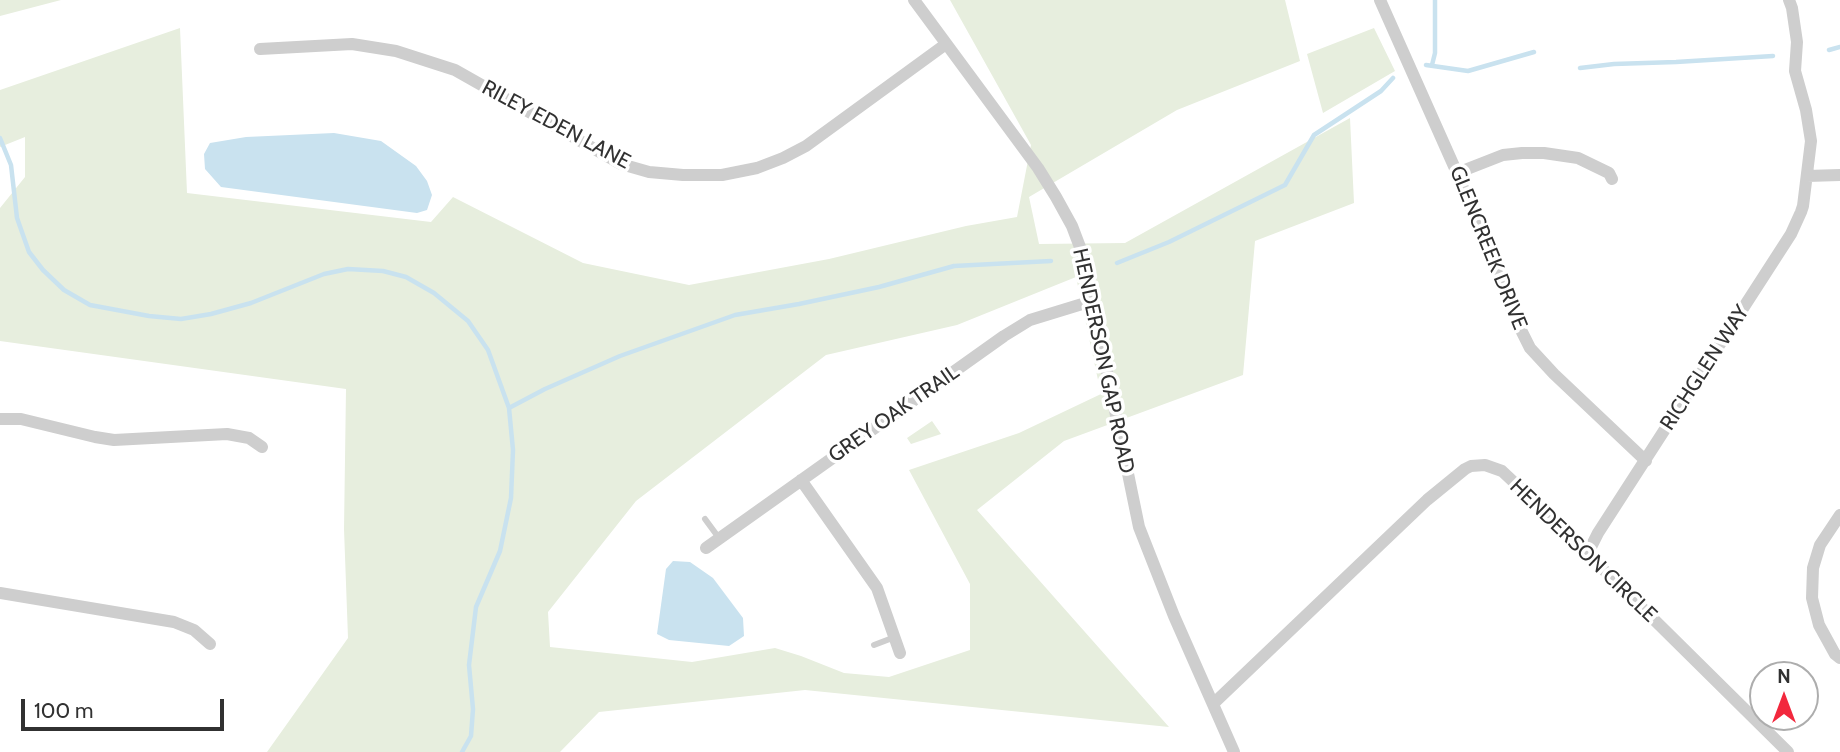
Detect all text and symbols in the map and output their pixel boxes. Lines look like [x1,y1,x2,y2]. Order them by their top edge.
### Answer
street label: RILEY EDEN LANE [477,75,635,175]
street label: GLENCREEK DRIVE [1444,162,1532,334]
street label: HENDERSON GAP ROAD [1067,246,1139,476]
street label: RICHGLEN WAY [1655,301,1755,435]
street label: GREY OAK TRAIL [824,360,964,468]
street label: HENDERSON CIRCLE [1504,474,1662,628]
north arrow [1749,661,1819,731]
text: N [1777,665,1791,688]
scale bar [24,686,228,730]
text: 100 m [34,698,93,723]

